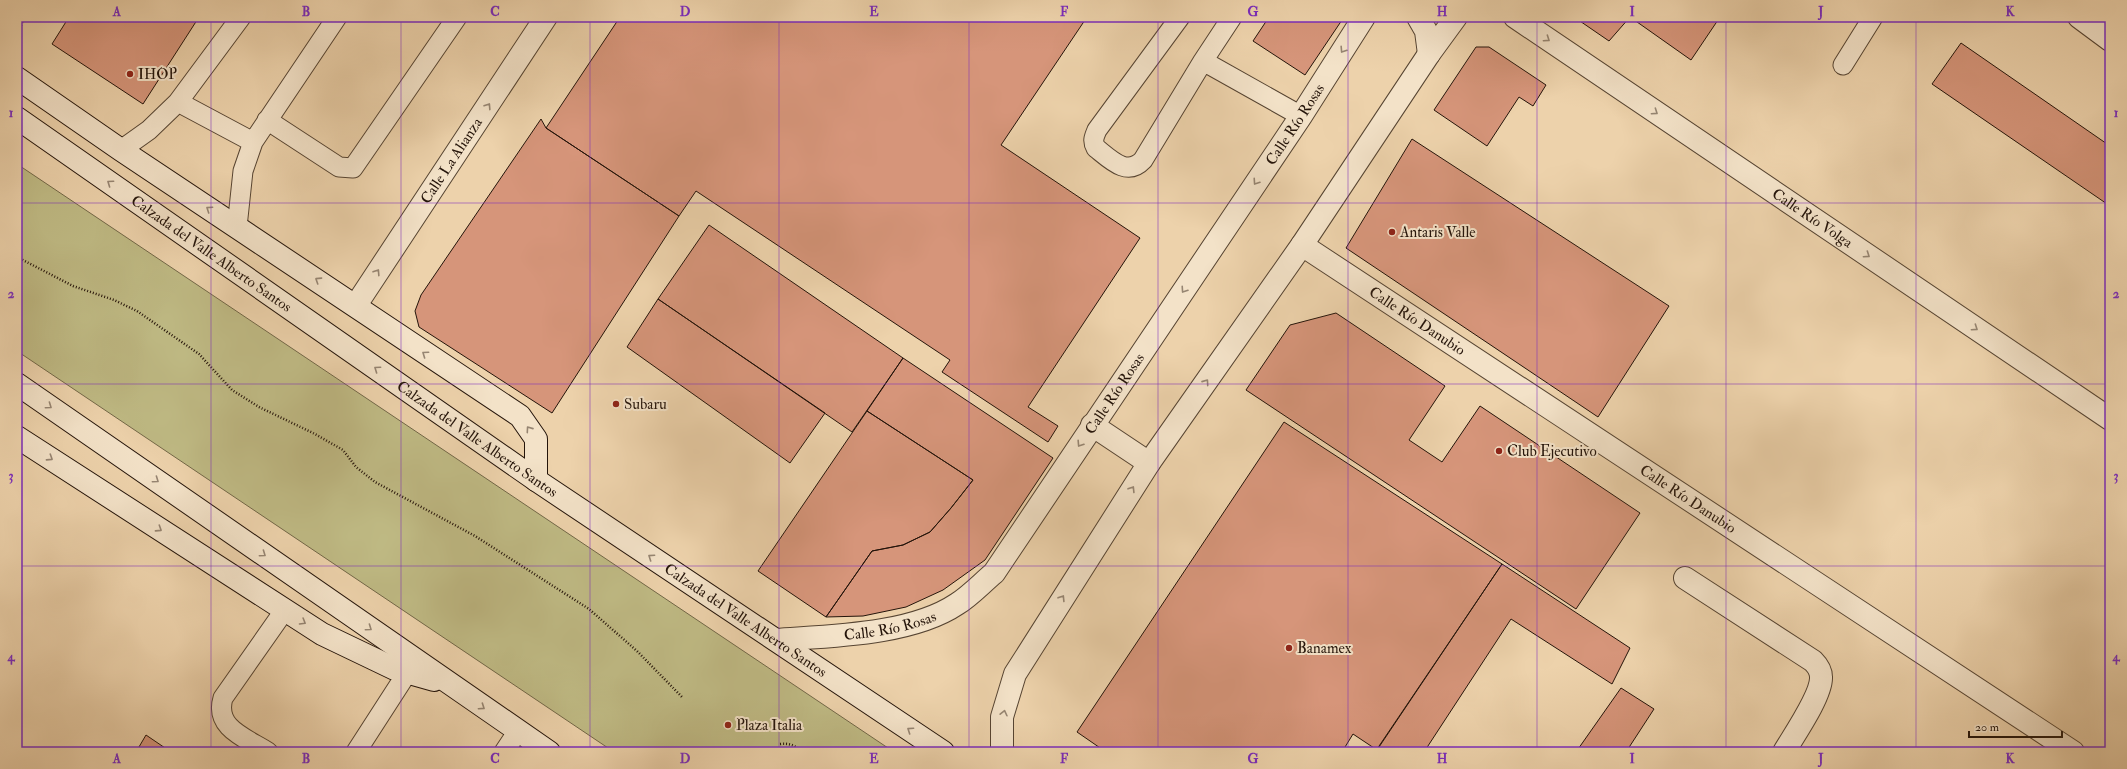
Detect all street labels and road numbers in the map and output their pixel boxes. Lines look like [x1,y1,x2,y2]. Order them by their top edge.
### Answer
street label: Calle Río Rosas [1261,80,1329,169]
street label: Calle La Alianza [416,113,487,207]
street label: Calle Río Volga [1769,184,1857,252]
street label: Calzada del Valle Alberto Santos [127,191,295,316]
street label: Calle Río Danubio [1366,282,1469,359]
street label: Calle Río Rosas [1081,349,1149,438]
street label: Calzada del Valle Alberto Santos [393,376,561,501]
street label: Calle Río Danubio [1636,460,1740,537]
street label: Calzada del Valle Alberto Santos [661,559,831,681]
street label: Calle Río Rosas [843,607,939,645]

